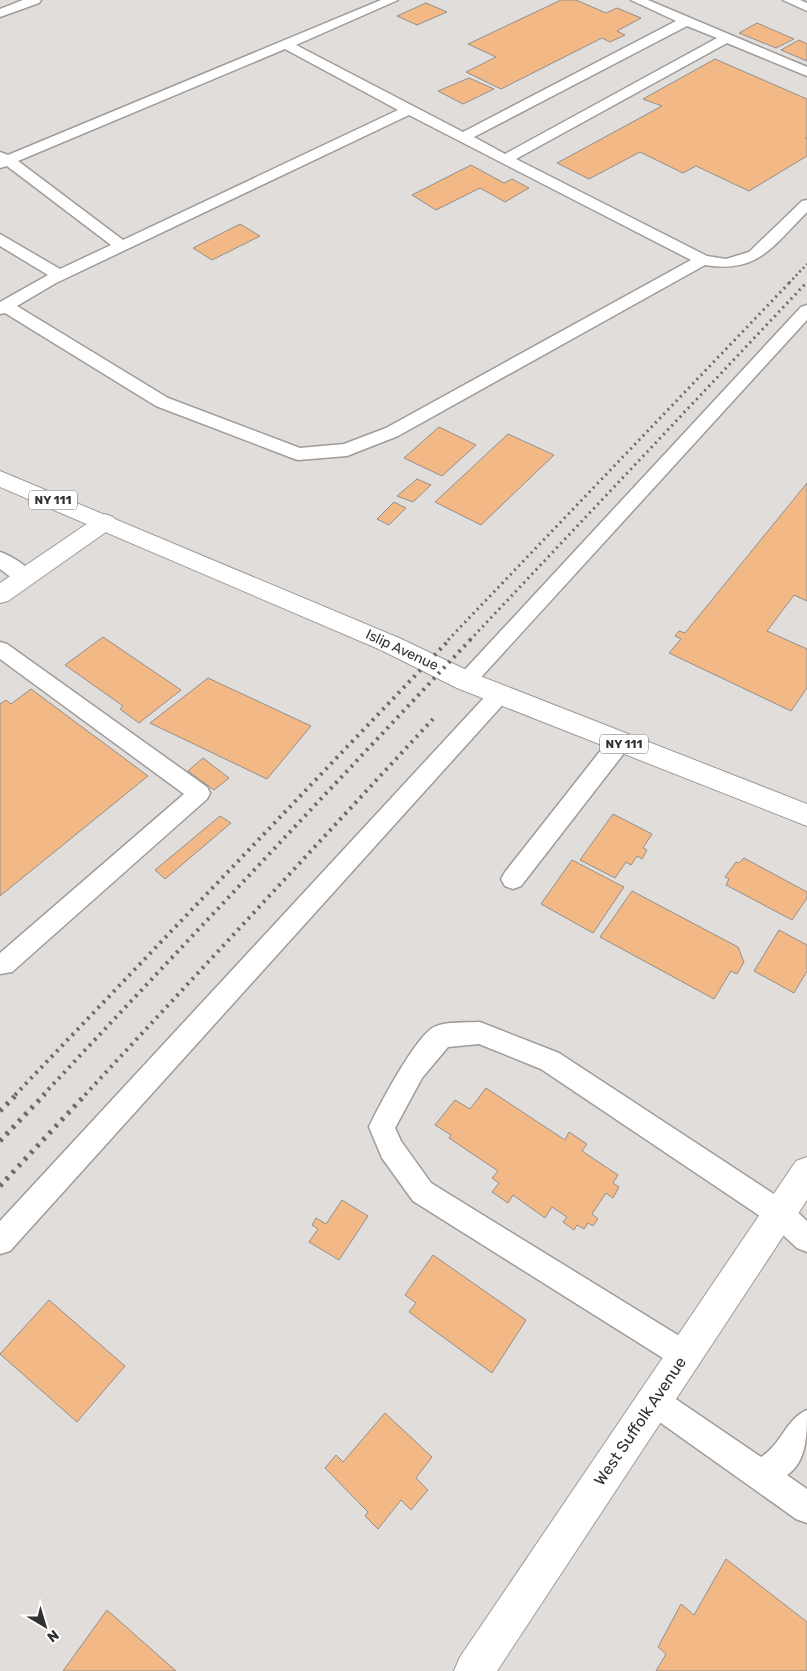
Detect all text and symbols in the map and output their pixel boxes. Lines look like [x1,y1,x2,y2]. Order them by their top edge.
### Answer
road number: NY 111 [29,490,77,510]
street label: Islip Avenue [363,626,441,674]
road number: NY 111 [600,734,648,754]
street label: West Suffolk Avenue [590,1353,690,1489]
north arrow [20,1601,70,1651]
text: N [43,1626,62,1646]

